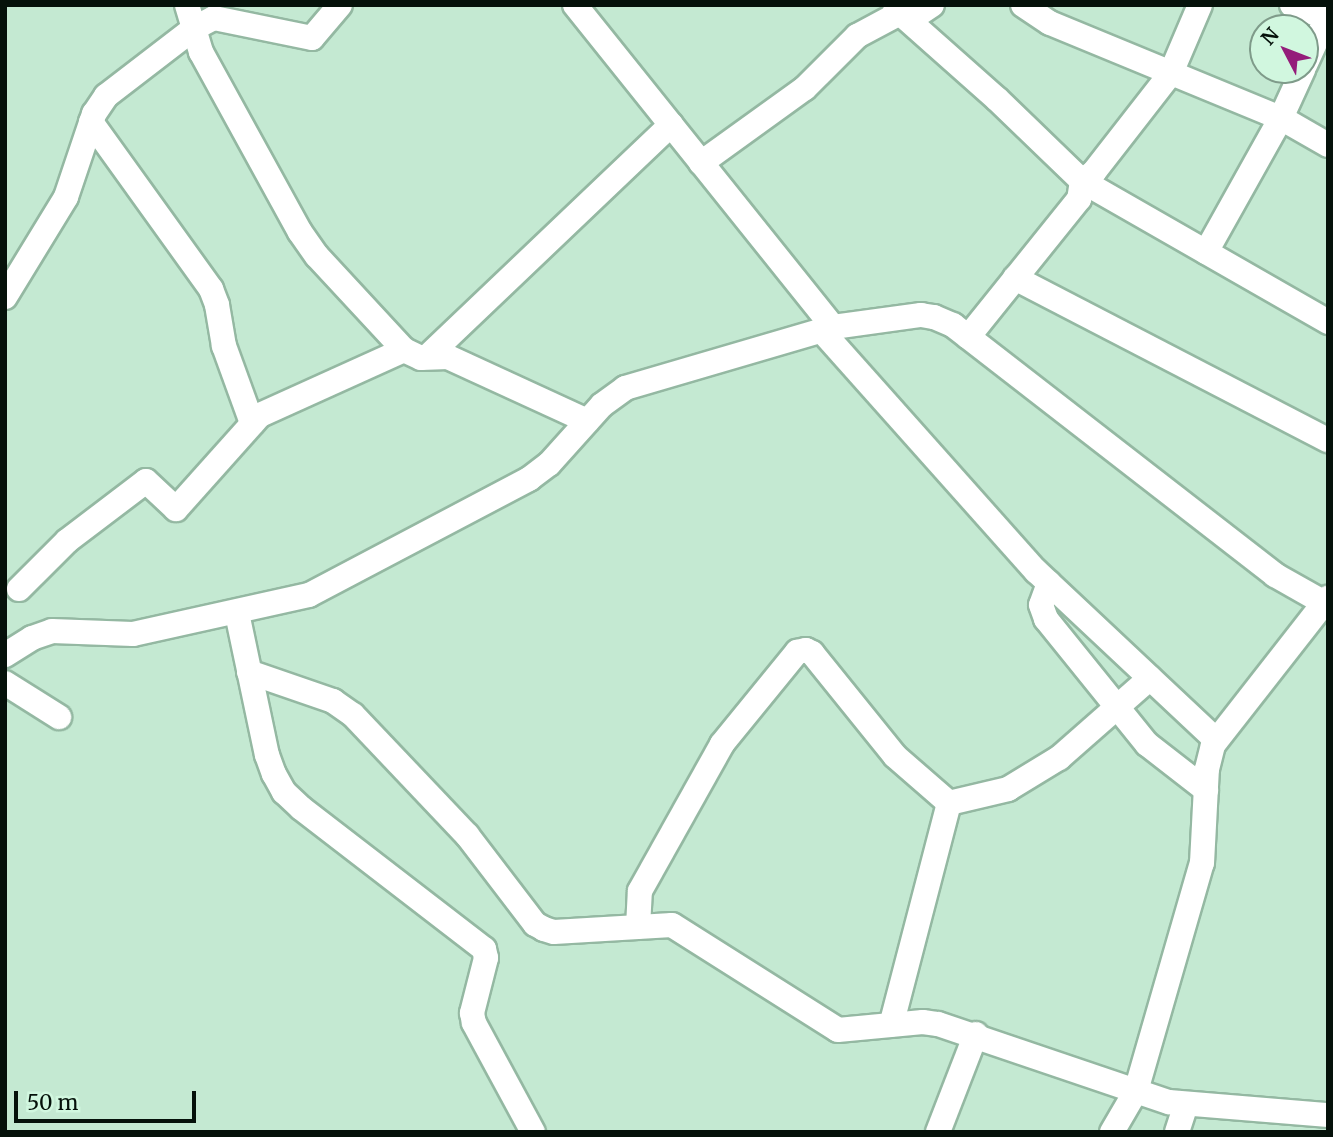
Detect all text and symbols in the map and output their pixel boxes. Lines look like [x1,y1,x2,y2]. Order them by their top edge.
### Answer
north arrow [1249,14,1319,84]
text: N [1256,23,1284,50]
scale bar [18,1078,200,1122]
text: 50 m [27,1089,78,1116]

